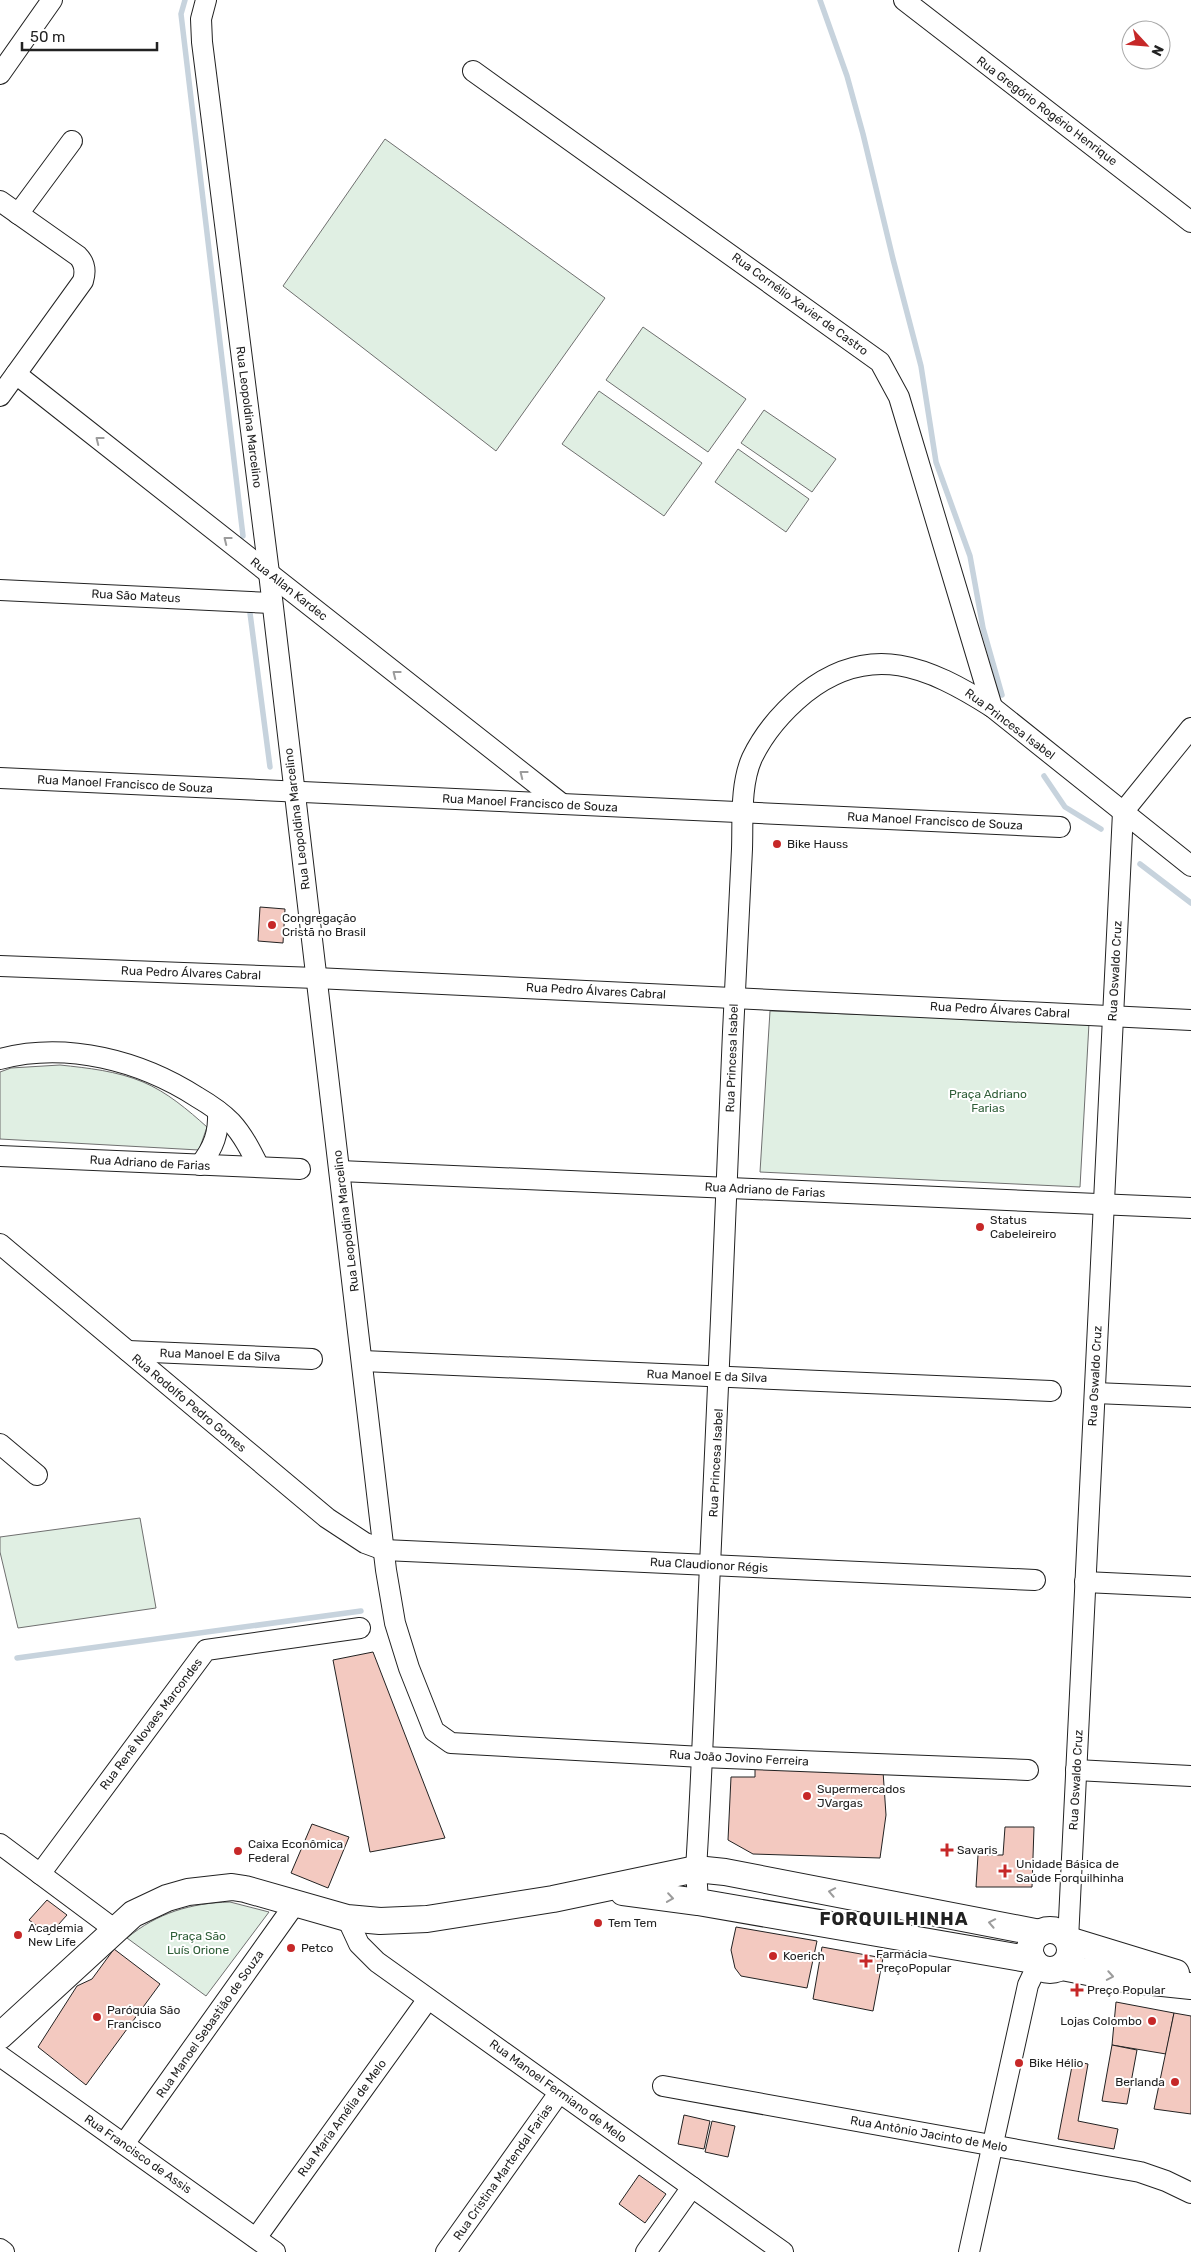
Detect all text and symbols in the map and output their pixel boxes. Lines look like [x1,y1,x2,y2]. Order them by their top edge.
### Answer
scale bar [22,20,158,52]
north arrow [1121,20,1171,70]
text: 50 m [30,28,65,46]
text: N [1147,42,1167,59]
street label: Rua Gregório Rogério Henrique [974,54,1120,169]
street label: Rua Cornélio Xavier de Castro [729,250,871,358]
street label: Rua Leopoldina Marcelino [233,345,265,489]
one-way arrow [96,437,105,445]
one-way arrow [224,538,233,546]
street label: Rua Allan Kardec [248,555,331,624]
street label: Rua São Mateus [91,587,181,605]
one-way arrow [393,671,402,679]
street label: Rua Princesa Isabel [962,686,1058,762]
street label: Rua Leopoldina Marcelino [281,747,313,891]
one-way arrow [520,771,529,780]
street label: Rua Manoel Francisco de Souza [37,772,213,796]
street label: Rua Manoel Francisco de Souza [442,791,618,815]
street label: Rua Manoel Francisco de Souza [847,809,1023,833]
place label: Bike Hauss [787,837,848,851]
marker: Bike Hauss [771,838,783,850]
place label: Congregação Cristã no Brasil [282,911,366,939]
marker: Congregação Cristã no Brasil [266,919,278,931]
street label: Rua Oswaldo Cruz [1105,920,1125,1022]
street label: Rua Pedro Álvares Cabral [121,964,261,982]
street label: Rua Pedro Álvares Cabral [526,980,666,1002]
street label: Rua Pedro Álvares Cabral [930,999,1070,1021]
street label: Rua Princesa Isabel [723,1003,741,1113]
park label: Praça Adriano Farias [949,1087,1027,1115]
street label: Rua Leopoldina Marcelino [330,1149,362,1293]
street label: Rua Adriano de Farias [89,1153,211,1173]
street label: Rua Adriano de Farias [704,1180,826,1200]
place label: Status Cabeleireiro [990,1213,1057,1241]
marker: Status Cabeleireiro [974,1221,986,1233]
street label: Rua Oswaldo Cruz [1085,1325,1105,1427]
street label: Rua Manoel E da Silva [159,1346,281,1364]
street label: Rua Rodolfo Pedro Gomes [129,1351,249,1455]
street label: Rua Manoel E da Silva [646,1367,768,1385]
street label: Rua Princesa Isabel [706,1408,726,1518]
street label: Rua Claudionor Régis [650,1555,768,1575]
street label: Rua Renê Novaes Marcondes [97,1655,205,1793]
street label: Rua Oswaldo Cruz [1066,1729,1086,1831]
street label: Rua João Jovino Ferreira [669,1747,809,1769]
place label: Supermercados JVargas [817,1782,905,1810]
marker: Supermercados JVargas [801,1790,813,1802]
place label: Caixa Econômica Federal [248,1837,343,1865]
place label: Savaris [957,1843,998,1857]
marker: Savaris [941,1844,953,1856]
marker: Caixa Econômica Federal [232,1845,244,1857]
place label: Unidade Básica de Saúde Forquilhinha [1016,1857,1124,1885]
marker: Unidade Básica de Saúde Forquilhinha [998,1864,1012,1878]
one-way arrow [828,1887,837,1898]
one-way arrow [666,1893,675,1903]
district label: FORQUILHINHA [819,1908,969,1930]
place label: Tem Tem [608,1916,657,1930]
marker: Tem Tem [592,1917,604,1929]
one-way arrow [987,1918,996,1929]
place label: Academia New Life [28,1921,83,1949]
marker: Academia New Life [12,1929,24,1941]
park label: Praça São Luís Orione [167,1929,229,1957]
place label: Petco [301,1941,334,1955]
marker: Petco [285,1942,297,1954]
place label: Farmácia PreçoPopular [876,1947,952,1975]
street label: Rua Manoel Sebastião de Souza [154,1948,266,2100]
place label: Koerich [783,1949,825,1963]
marker: Koerich [767,1950,779,1962]
marker: Farmácia PreçoPopular [860,1955,872,1967]
one-way arrow [1105,1970,1114,1981]
place label: Preço Popular [1087,1983,1166,1997]
marker: Preço Popular [1071,1984,1083,1996]
place label: Paróquia São Francisco [107,2003,180,2031]
marker: Paróquia São Francisco [91,2011,103,2023]
place label: Lojas Colombo [1060,2014,1142,2028]
marker: Lojas Colombo [1146,2015,1158,2027]
street label: Rua Manoel Fermiano de Melo [487,2037,629,2145]
place label: Bike Hélio [1029,2056,1084,2070]
street label: Rua Maria Amélia de Melo [295,2057,389,2179]
marker: Bike Hélio [1013,2057,1025,2069]
place label: Berlanda [1115,2075,1165,2089]
marker: Berlanda [1169,2076,1181,2088]
street label: Rua Cristina Martendal Farias [450,2101,556,2243]
street label: Rua Francisco de Assis [82,2112,194,2196]
street label: Rua Antônio Jacinto de Melo [849,2113,1009,2155]

